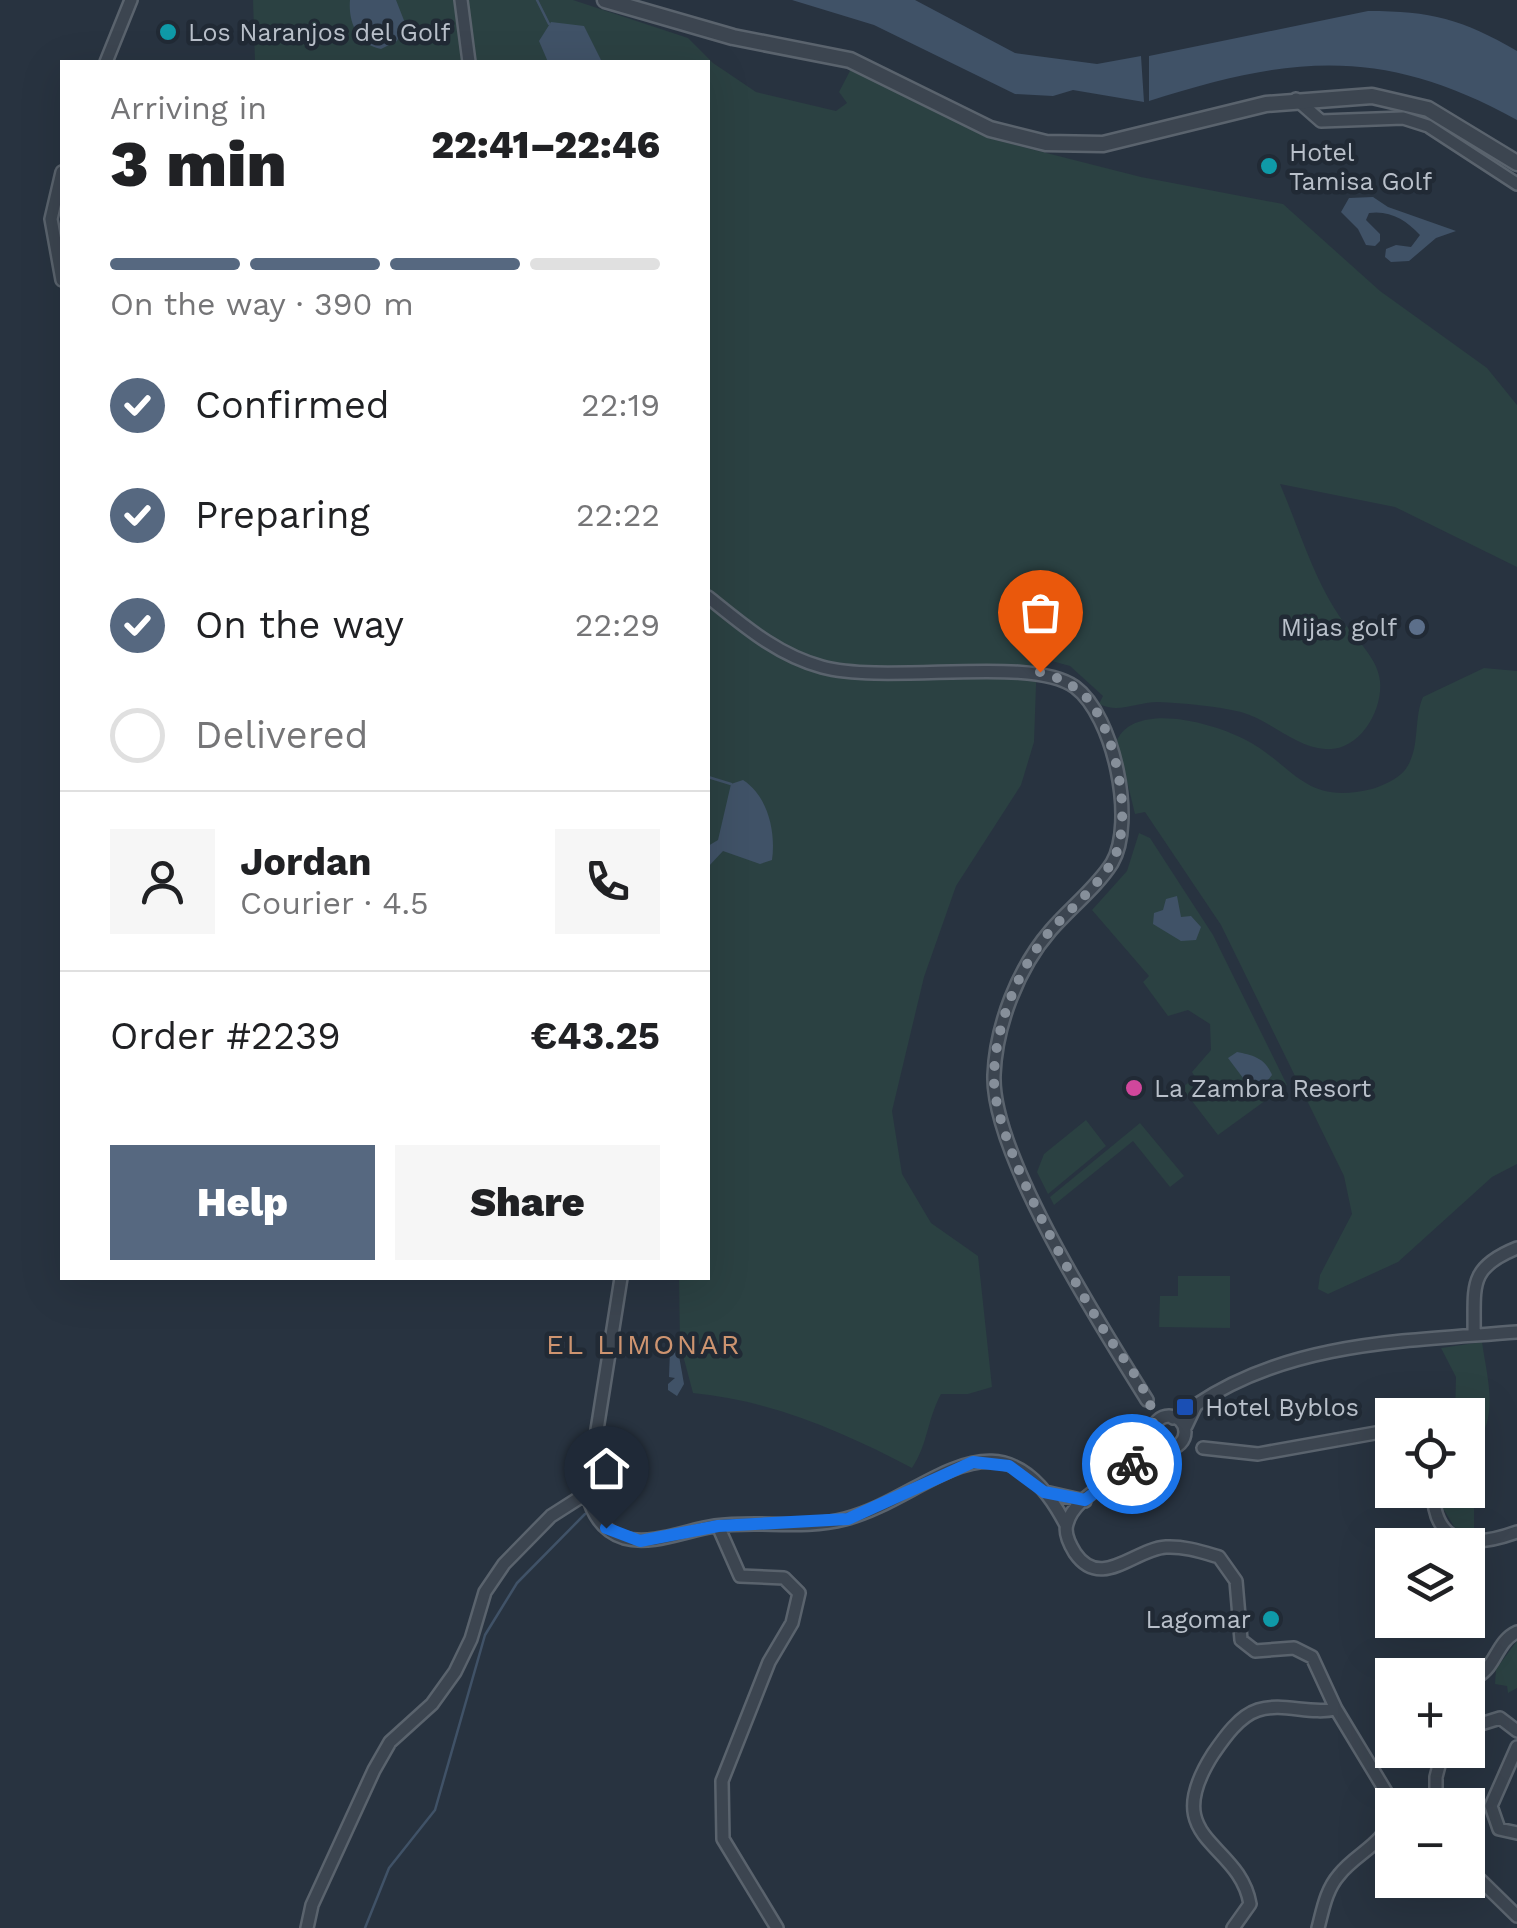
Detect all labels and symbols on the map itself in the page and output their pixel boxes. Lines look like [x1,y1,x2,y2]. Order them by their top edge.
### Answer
place label: Los Naranjos del Golf [188,18,451,47]
marker: Los Naranjos del Golf [157,21,179,43]
place label: Hotel Tamisa Golf [1289,138,1432,196]
marker: Hotel Tamisa Golf [1258,155,1280,177]
pin [998,570,1083,673]
place label: Mijas golf [1281,613,1397,642]
marker: Mijas golf [1406,616,1428,638]
place label: La Zambra Resort [1154,1074,1372,1103]
marker: La Zambra Resort [1123,1077,1145,1099]
district label: EL LIMONAR [546,1328,742,1361]
place label: Hotel Byblos [1205,1393,1359,1422]
marker: Hotel Byblos [1174,1396,1196,1418]
courier [1082,1414,1182,1514]
pin [564,1426,649,1529]
place label: Lagomar [1145,1605,1251,1634]
marker: Lagomar [1260,1608,1282,1630]

